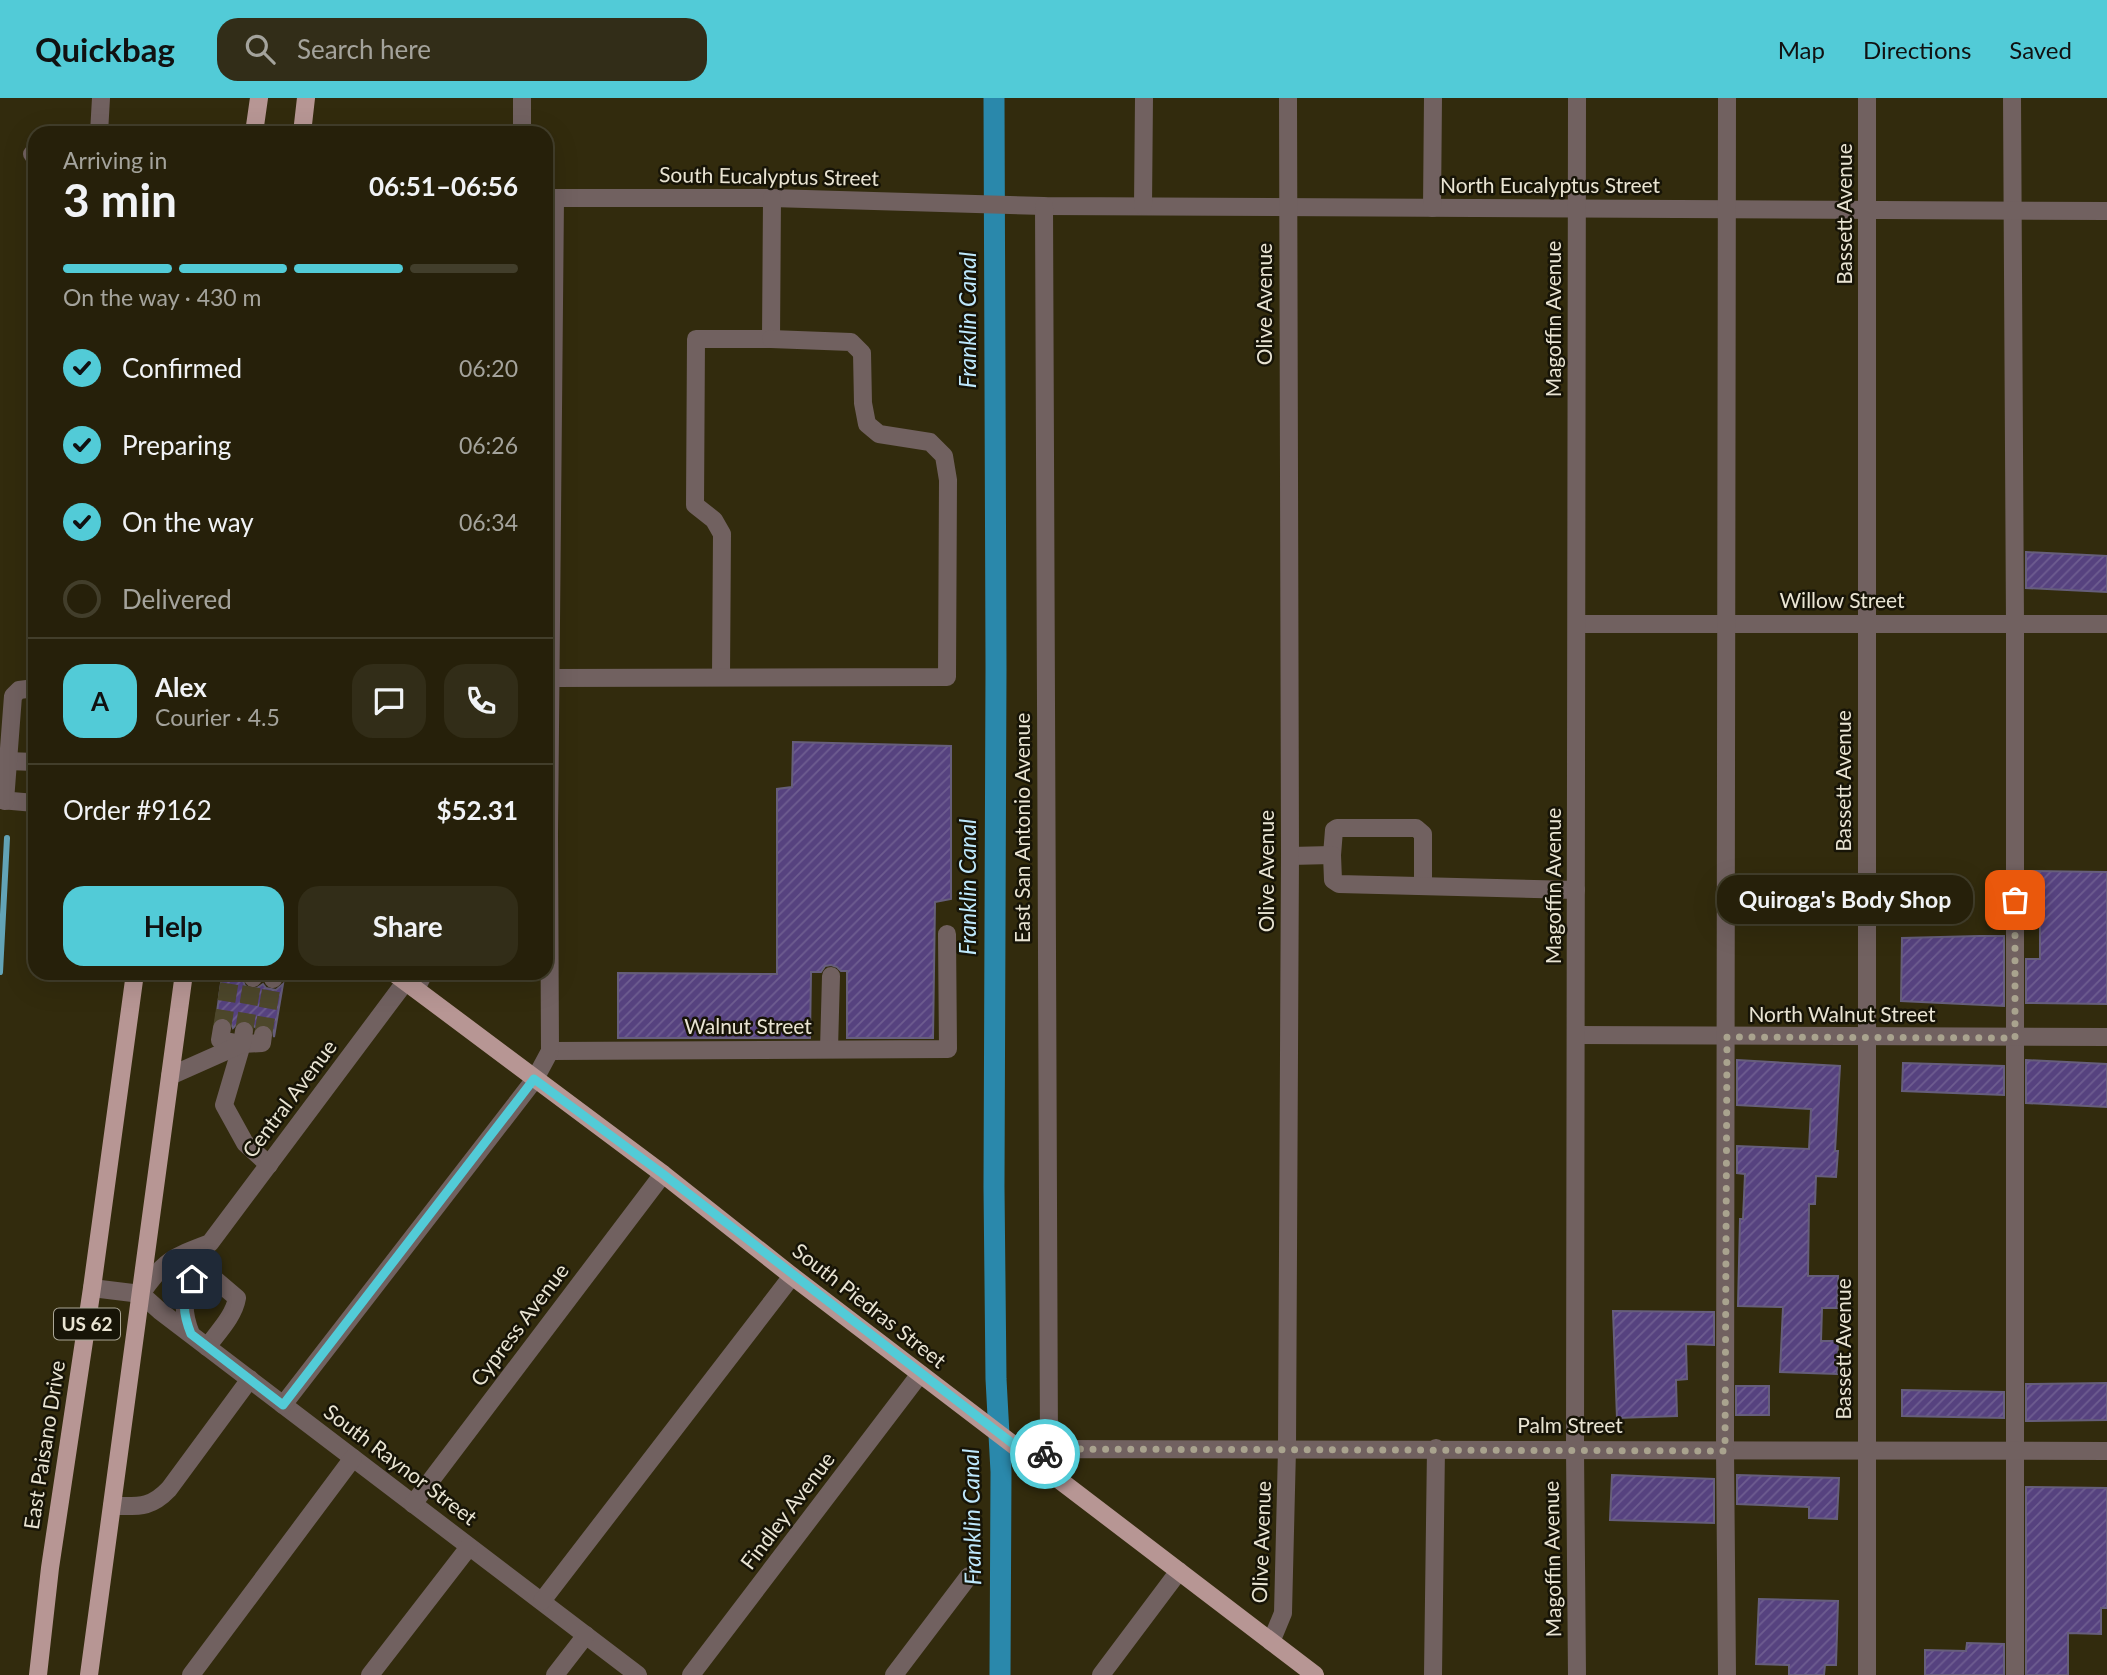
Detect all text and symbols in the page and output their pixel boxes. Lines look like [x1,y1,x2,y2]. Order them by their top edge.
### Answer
search box [217,18,707,81]
text: Quickbag [35,29,175,69]
icon: search [241,30,279,68]
text: Search here [297,33,431,65]
text: Map [1778,35,1825,64]
text: Directions [1863,35,1971,64]
text: Saved [2009,35,2072,64]
street label: Bassett Avenue [1831,143,1856,285]
text: Arriving in [63,146,167,174]
street label: South Eucalyptus Street [659,161,880,190]
text: 06:51–06:56 [369,170,518,202]
text: 3 min [63,172,177,227]
street label: North Eucalyptus Street [1440,172,1661,197]
street label: Magoffin Avenue [1540,241,1565,397]
street label: Olive Avenue [1251,243,1276,365]
water label: Franklin Canal [953,252,981,388]
text: On the way · 430 m [63,283,262,311]
icon: check [63,349,101,387]
text: Confirmed [122,352,242,384]
text: 06:20 [459,354,518,382]
icon: check [63,426,101,464]
text: Preparing [122,429,231,461]
text: 06:26 [459,431,518,459]
icon: check [63,503,101,541]
text: On the way [122,506,254,538]
text: 06:34 [459,508,518,536]
text: Delivered [122,583,232,615]
street label: Willow Street [1779,587,1905,612]
button: chat [352,664,426,738]
button: phone [444,664,518,738]
text: Alex [155,671,207,703]
text: A [91,685,109,717]
text: Courier · 4.5 [155,703,280,731]
street label: Bassett Avenue [1830,710,1855,852]
street label: East San Antonio Avenue [1009,713,1034,943]
text: Order #9162 [63,794,212,826]
text: $52.31 [436,794,518,826]
street label: Magoffin Avenue [1540,808,1565,964]
street label: Olive Avenue [1253,810,1278,932]
water label: Franklin Canal [953,819,981,955]
pin [1985,870,2045,930]
callout: Quiroga's Body Shop [1717,876,1973,924]
icon: bag [1996,881,2034,919]
text: Quiroga's Body Shop [1739,885,1951,913]
button: Help [63,886,284,966]
button: Share [298,886,518,966]
street label: North Walnut Street [1748,1001,1936,1026]
street label: Walnut Street [684,1013,812,1038]
street label: Central Avenue [236,1034,341,1162]
street label: South Piedras Street [788,1237,952,1373]
pin [162,1249,222,1309]
street label: Cypress Avenue [465,1258,573,1390]
icon: home [173,1260,211,1298]
street label: Bassett Avenue [1830,1278,1855,1420]
road number: US 62 [54,1308,120,1340]
street label: East Paisano Drive [18,1358,69,1531]
street label: South Raynor Street [319,1398,483,1530]
street label: Palm Street [1517,1412,1623,1437]
courier [1010,1419,1080,1489]
icon: bike [1026,1435,1064,1473]
street label: Findley Avenue [734,1446,839,1574]
water label: Franklin Canal [956,1449,986,1585]
street label: Olive Avenue [1246,1480,1275,1604]
street label: Magoffin Avenue [1538,1481,1565,1638]

